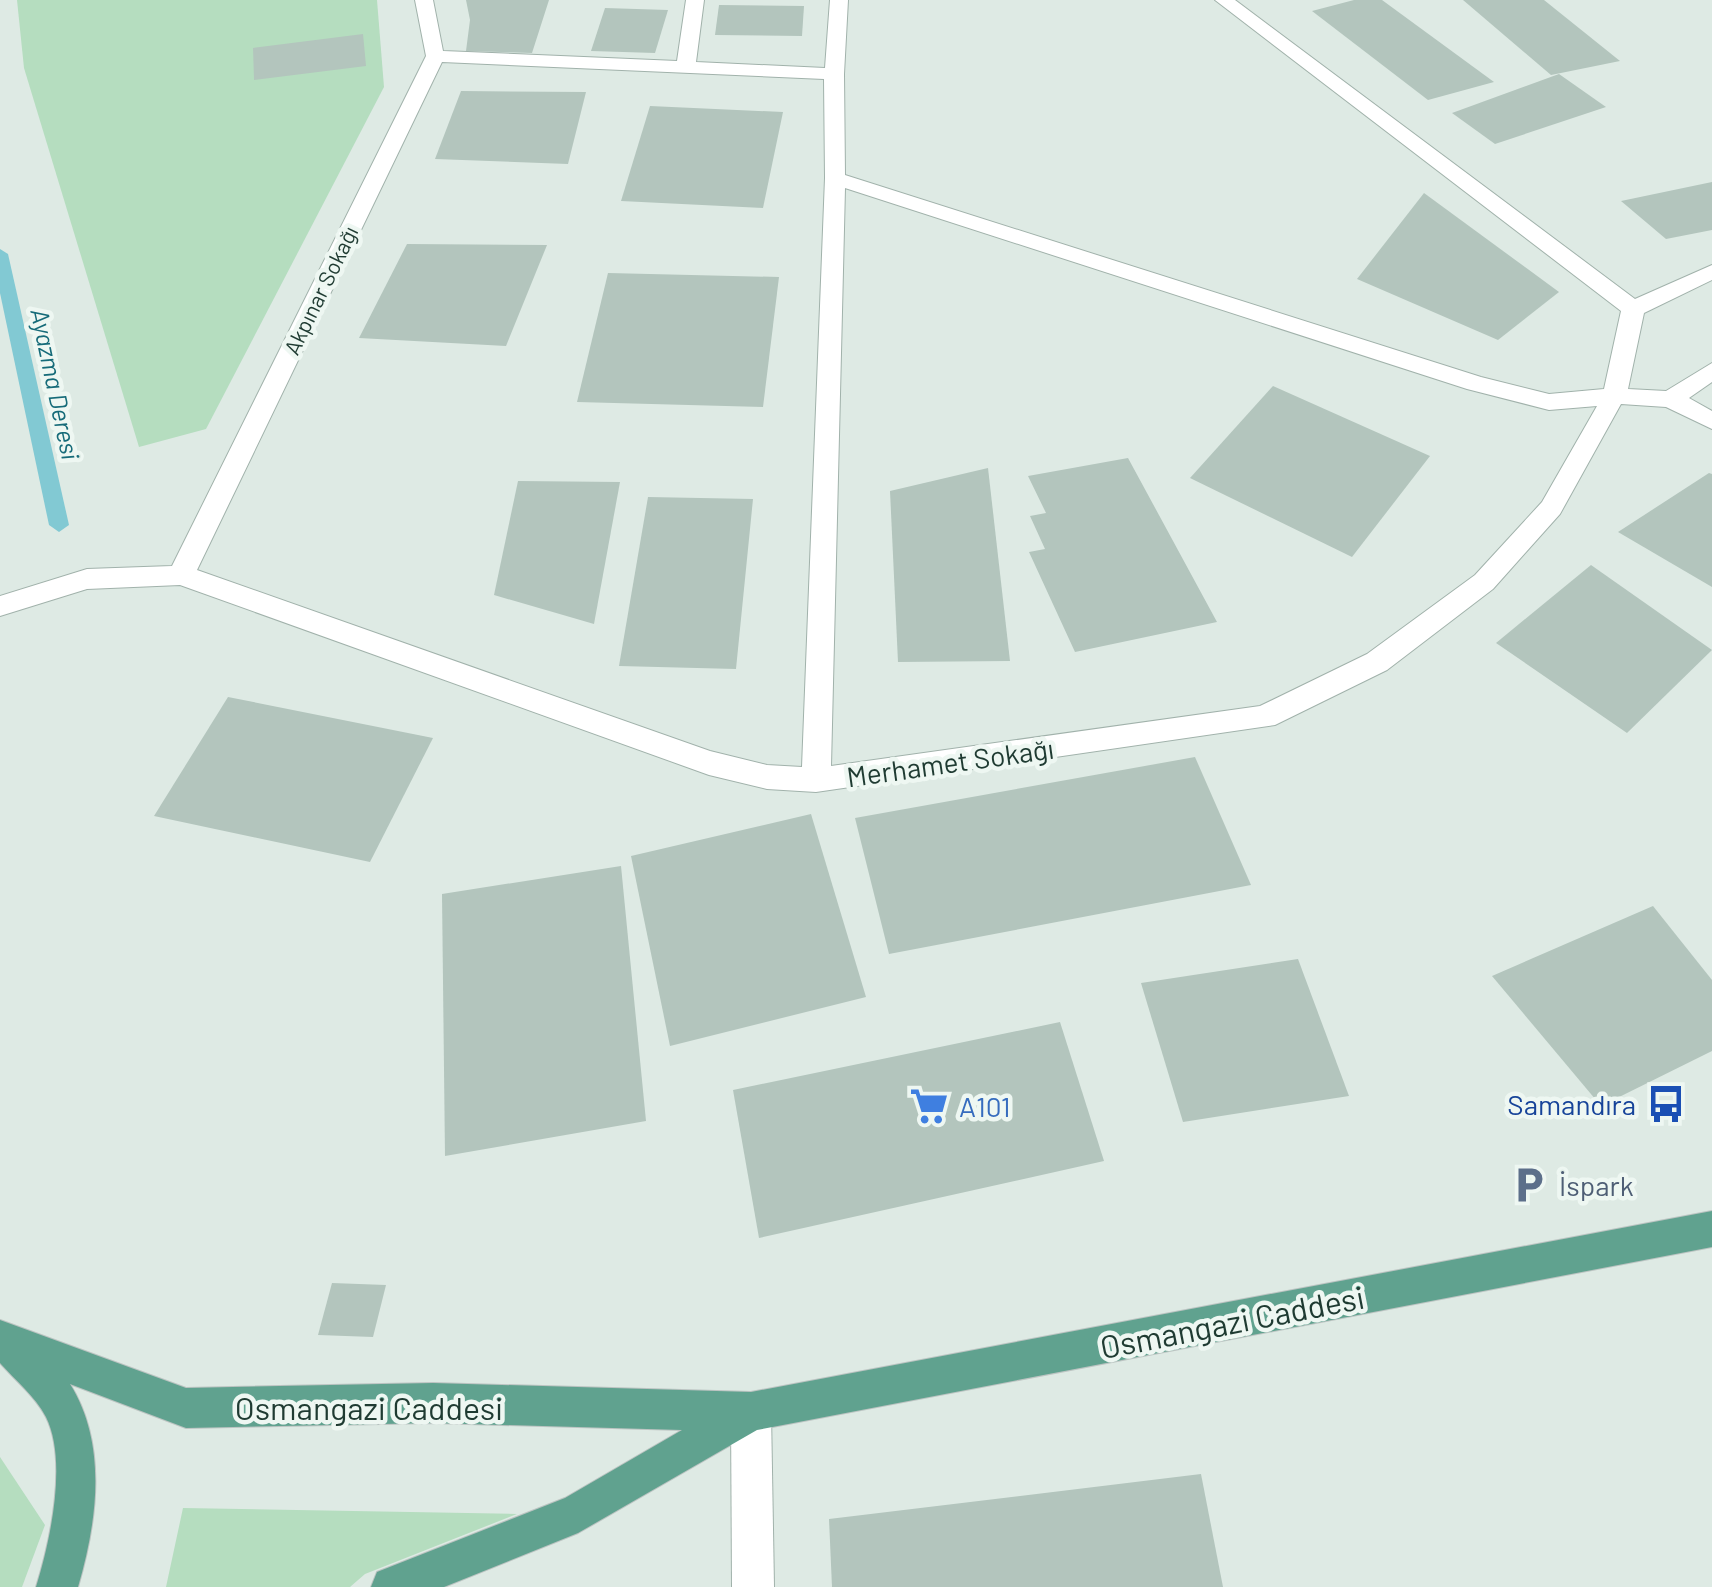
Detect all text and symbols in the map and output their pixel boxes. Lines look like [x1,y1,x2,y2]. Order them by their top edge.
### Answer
street label: Akpınar Sokağı [278,221,362,359]
water label: Ayazma Deresi [25,306,87,462]
street label: Merhamet Sokağı [844,731,1056,793]
bus stop icon: Samandıra [1645,1083,1687,1125]
supermarket icon: A101 [908,1085,950,1127]
place label: Samandıra [1507,1087,1636,1121]
place label: A101 [959,1089,1011,1123]
parking icon: İspark [1508,1164,1550,1206]
place label: İspark [1559,1168,1634,1202]
street label: Osmangazi Caddesi [1097,1277,1367,1365]
street label: Osmangazi Caddesi [235,1388,503,1426]

